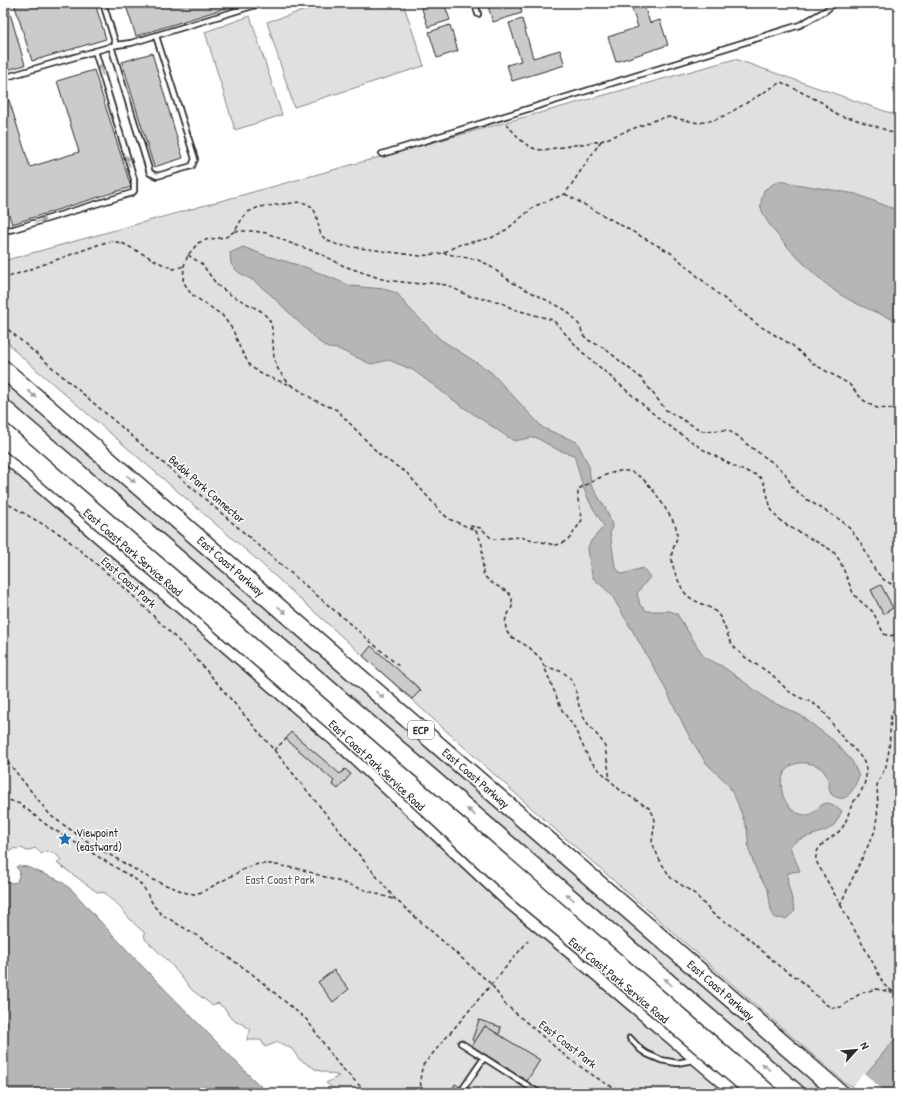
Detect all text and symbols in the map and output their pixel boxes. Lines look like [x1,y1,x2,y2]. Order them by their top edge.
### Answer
one-way arrow [98,64,104,76]
one-way arrow [125,155,131,167]
one-way arrow [34,218,46,224]
one-way arrow [27,390,38,399]
street label: Bedok Park Connector [165,451,249,527]
one-way arrow [126,475,136,484]
street label: East Coast Park Service Road [81,505,185,599]
street label: East Coast Parkway [194,532,268,600]
street label: East Coast Park [98,553,160,611]
one-way arrow [277,605,287,615]
one-way arrow [376,690,385,699]
street label: East Coast Park Service Road [325,716,429,814]
road number: ECP [408,721,434,739]
street label: East Coast Parkway [439,744,513,812]
one-way arrow [466,808,476,817]
place label: Viewpoint (eastward) [76,824,122,855]
place icon: Viewpoint (eastward) [57,831,73,847]
park label: East Coast Park [245,871,315,888]
one-way arrow [564,893,575,902]
street label: East Coast Park Service Road [565,933,673,1027]
street label: East Coast Parkway [684,956,758,1024]
one-way arrow [663,978,673,987]
street label: East Coast Park [535,1016,601,1072]
north arrow [836,1030,876,1070]
text: N [857,1040,873,1051]
one-way arrow [761,1063,772,1072]

